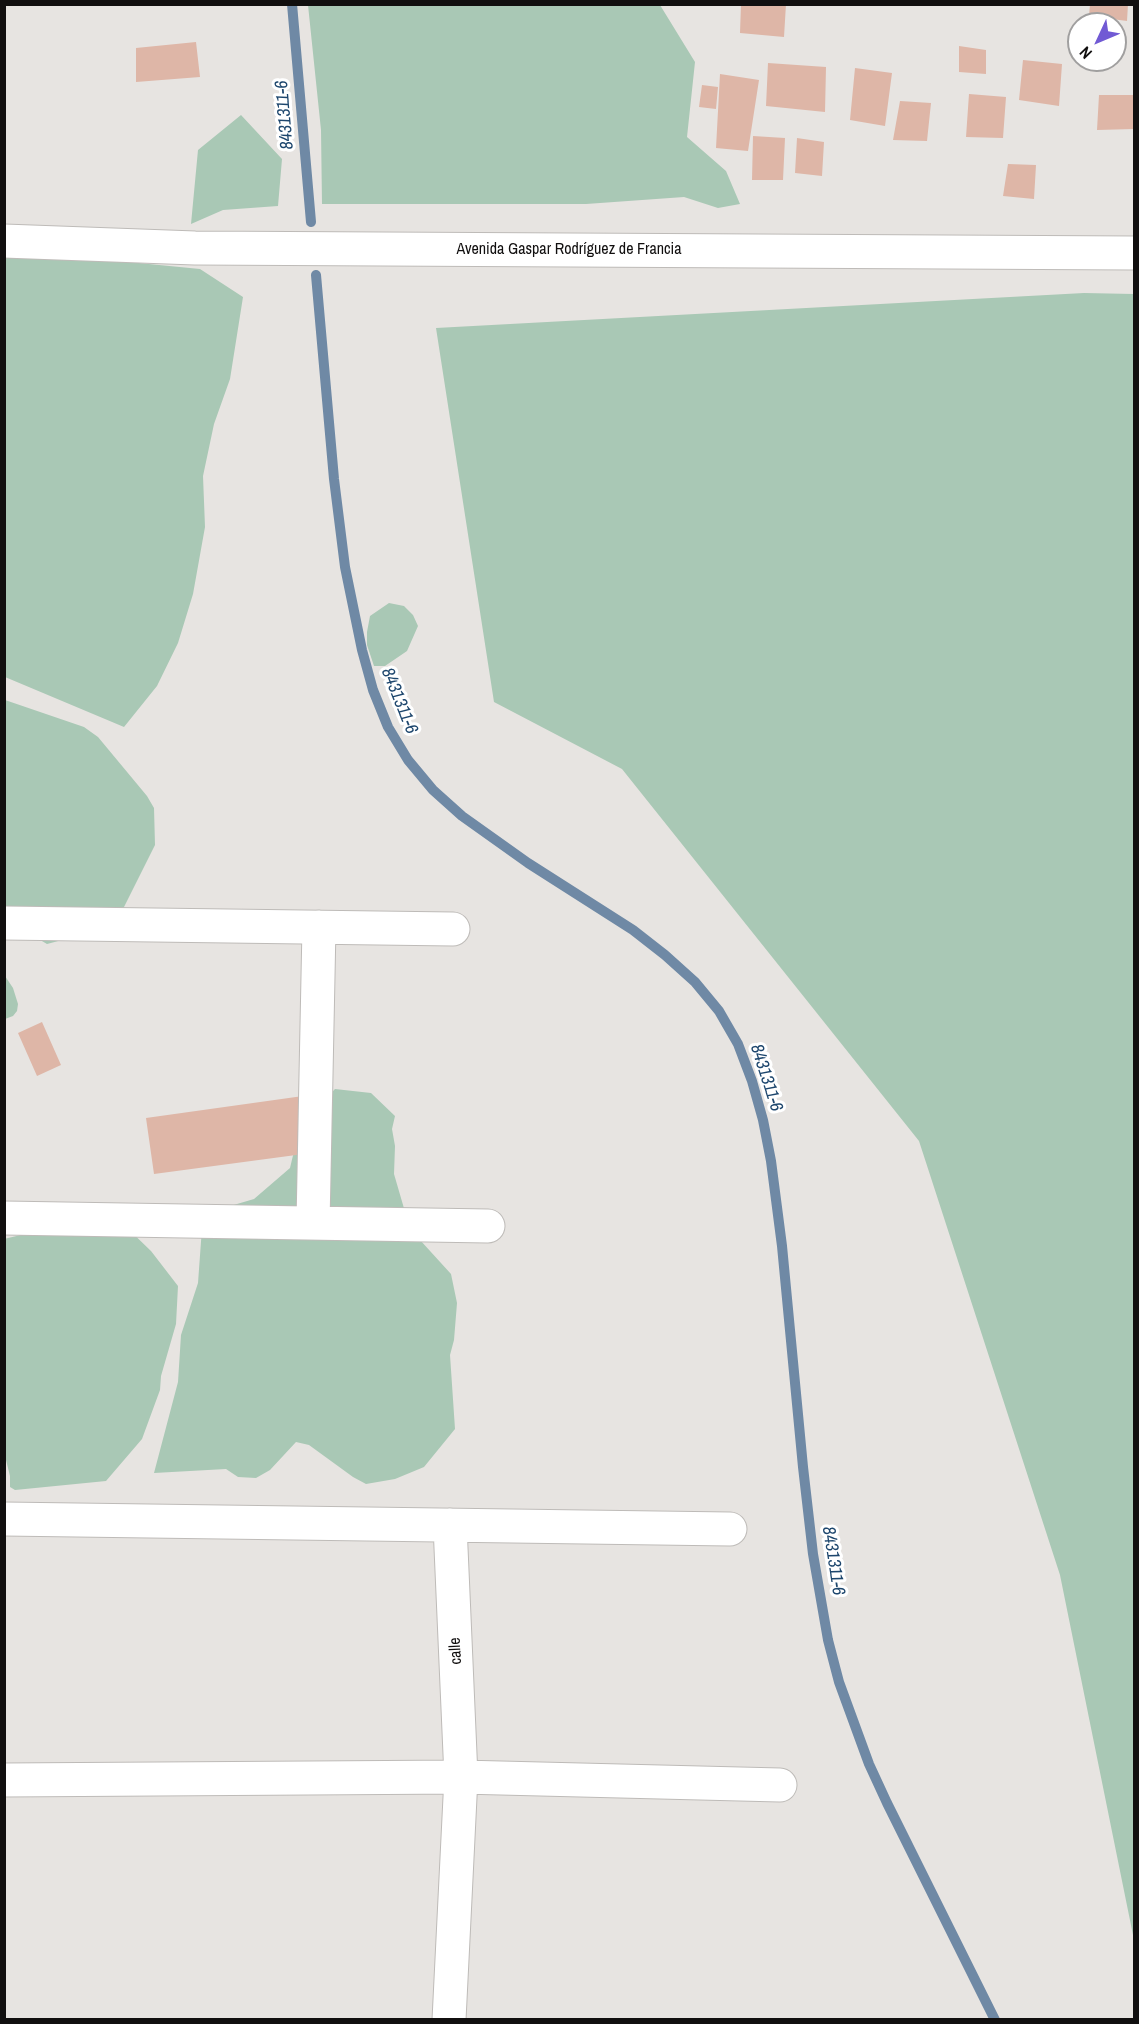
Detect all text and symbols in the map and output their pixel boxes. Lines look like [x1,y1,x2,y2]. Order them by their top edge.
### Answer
north arrow [1067,12,1127,72]
text: N [1074,42,1097,64]
water label: 8431311-6 [271,80,299,150]
street label: Avenida Gaspar Rodríguez de Francia [456,240,682,260]
water label: 8431311-6 [376,665,422,737]
water label: 8431311-6 [745,1042,787,1114]
water label: 8431311-6 [817,1525,849,1597]
street label: calle [446,1637,466,1665]

